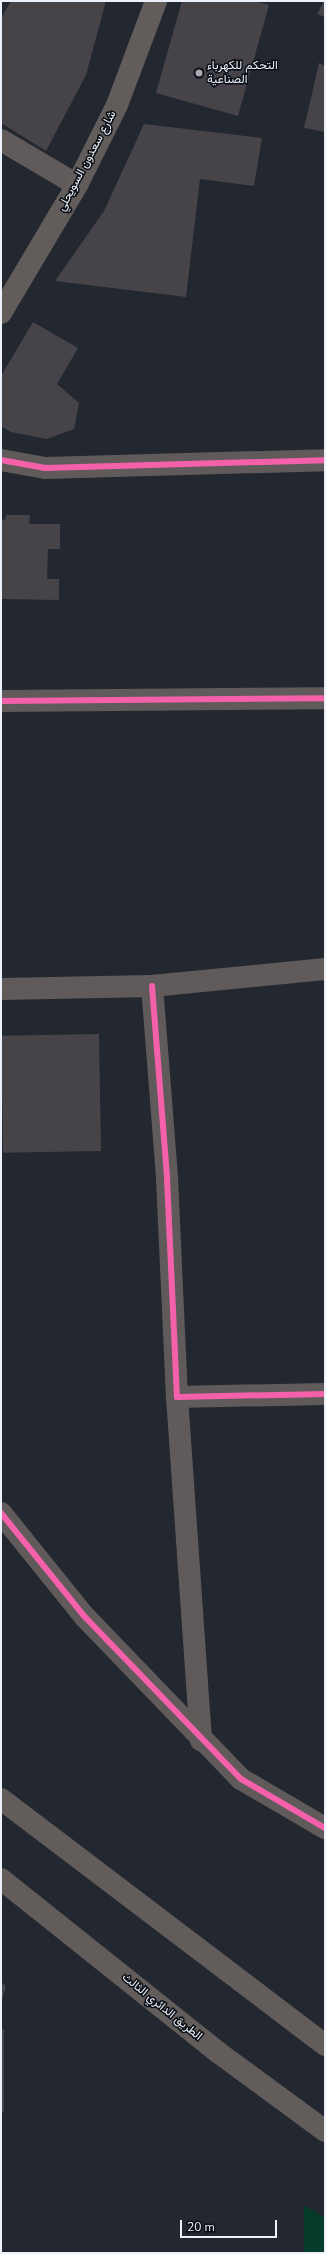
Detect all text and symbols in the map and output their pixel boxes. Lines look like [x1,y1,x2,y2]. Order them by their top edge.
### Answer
place label: التحكم للكهرباء الصناعية [207,59,278,87]
marker: التحكم للكهرباء الصناعية [194,68,204,78]
street label: شارع سعدون السويحلي [54,108,120,214]
street label: الطريق الدائري الثالث [119,1970,205,2044]
scale bar [182,2212,279,2238]
text: 20 m [187,2219,215,2235]

